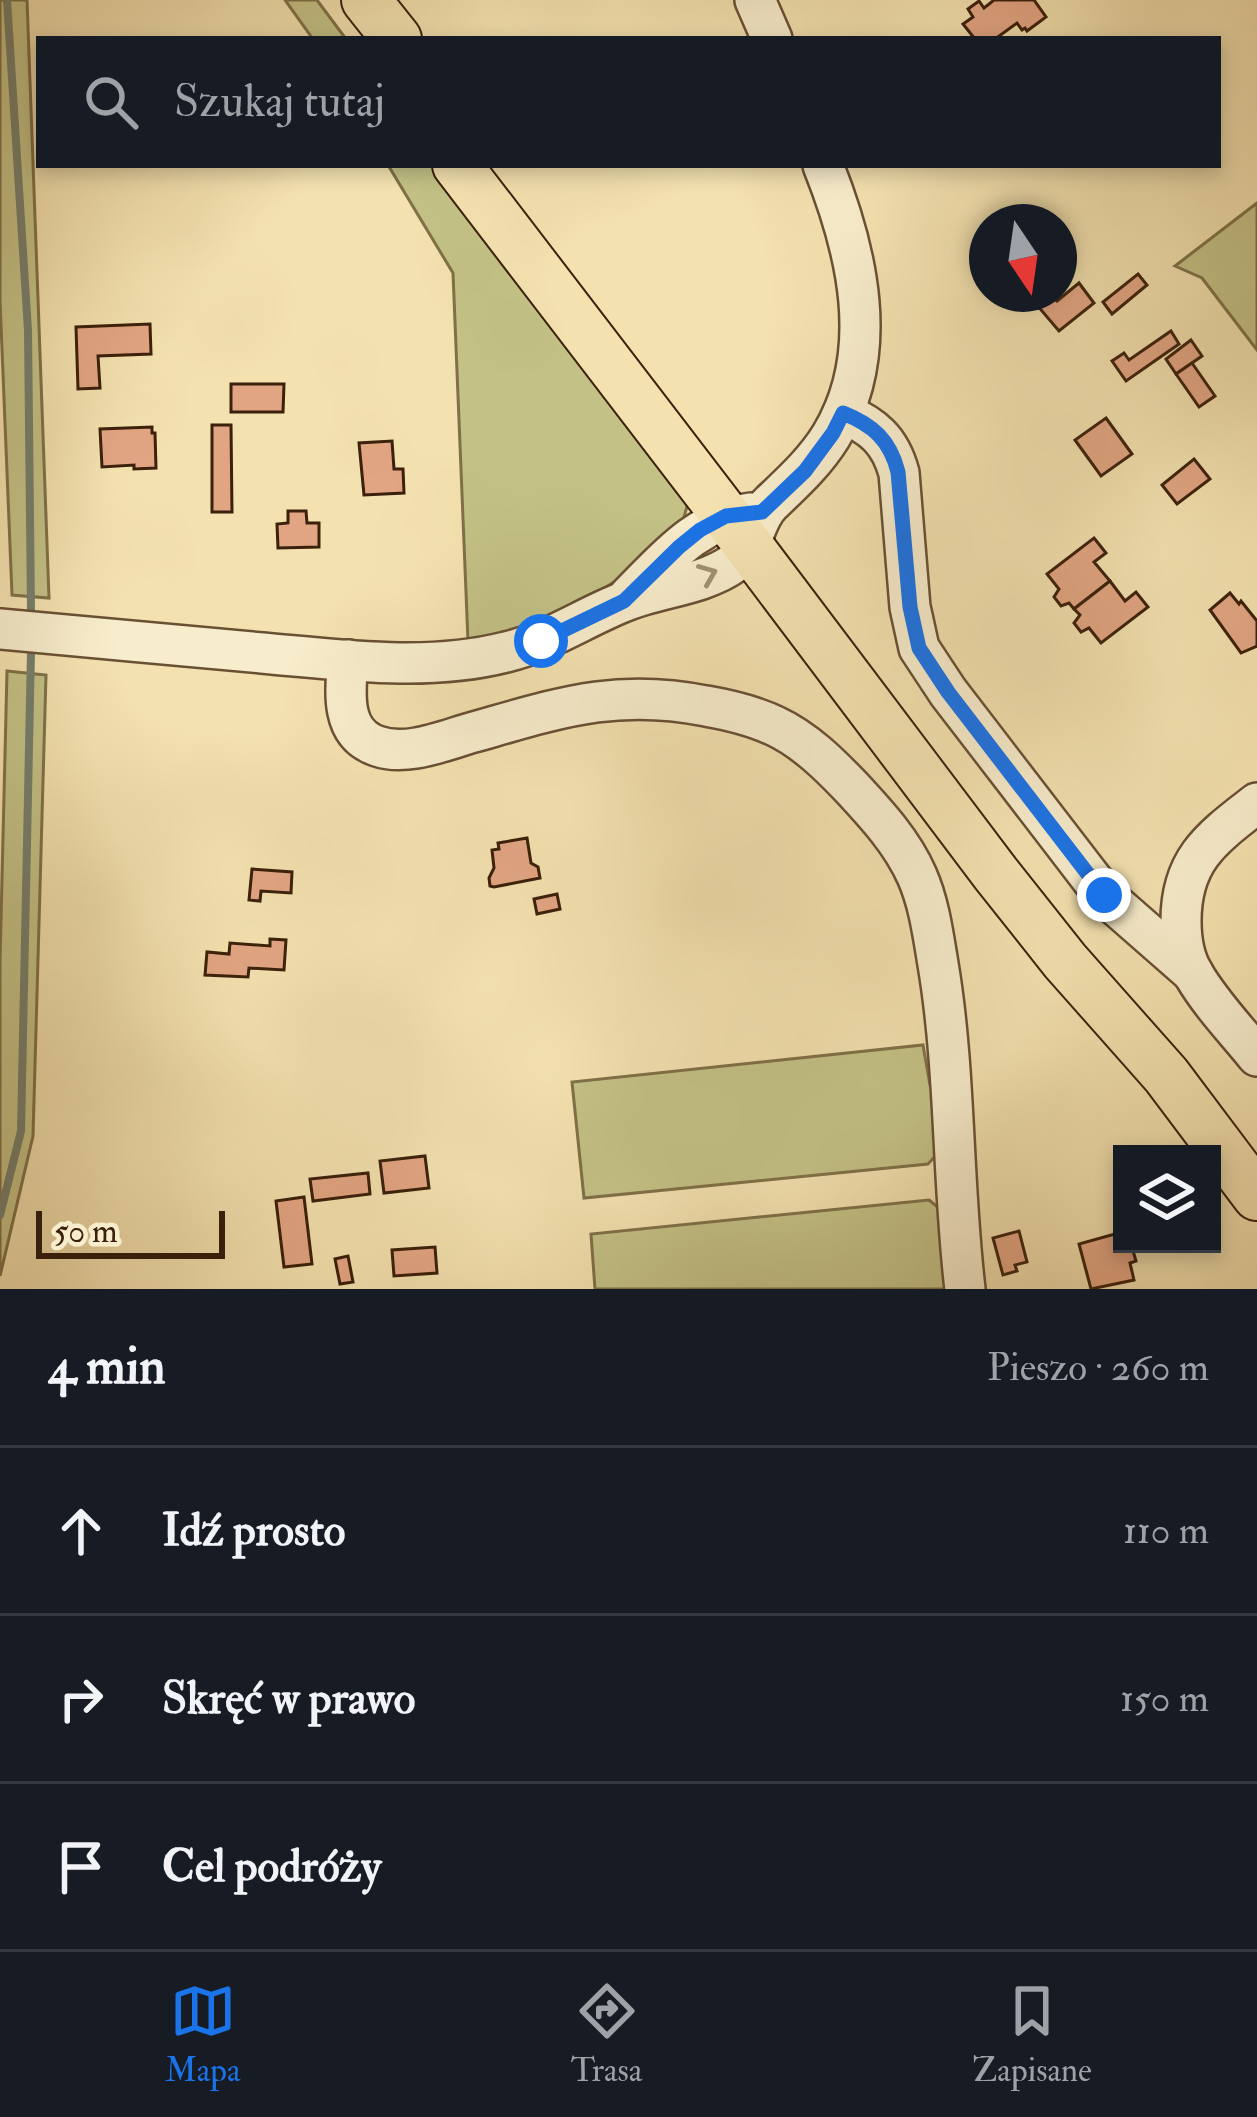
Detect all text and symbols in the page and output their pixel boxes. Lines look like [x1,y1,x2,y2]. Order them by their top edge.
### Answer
search box [36,36,1221,168]
icon: search [78,69,144,135]
text: Szukaj tutaj [174,74,385,130]
north arrow [969,204,1077,312]
one-way arrow [697,564,718,588]
route start [514,614,568,668]
route end [1077,868,1131,922]
map controls [1113,1145,1221,1253]
button: layers [1113,1145,1221,1253]
scale bar [36,1205,225,1258]
text: 50 m [54,1211,118,1252]
text: 4 min [48,1335,166,1399]
text: Pieszo · 260 m [987,1343,1209,1392]
icon: ahead [48,1498,114,1564]
text: Idź prosto [162,1503,346,1559]
text: 110 m [1123,1506,1209,1555]
icon: right [48,1666,114,1732]
text: Skręć w prawo [162,1671,415,1727]
text: 150 m [1120,1674,1209,1723]
icon: arrive [48,1834,114,1900]
text: Cel podróży [162,1839,381,1895]
tab: Mapa [165,1978,241,2091]
tab: Trasa [571,1978,642,2091]
tab: Zapisane [973,1978,1092,2091]

